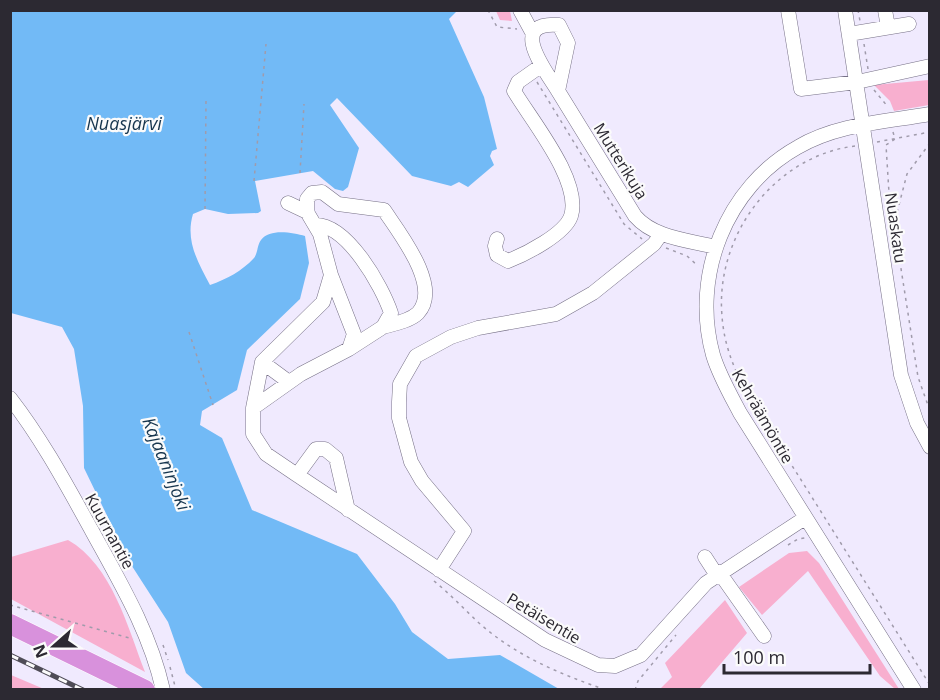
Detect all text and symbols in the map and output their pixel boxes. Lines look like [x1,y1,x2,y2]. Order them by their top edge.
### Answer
water label: Nuasjärvi [86,111,162,135]
street label: Mutterikuja [589,119,653,203]
street label: Nuaskatu [880,191,912,265]
street label: Kehräämöntie [727,365,799,467]
water label: Kajaaninjoki [137,413,197,514]
street label: Kuurnantie [80,489,140,573]
street label: Petäisentie [503,587,585,649]
north arrow [24,616,84,676]
scale bar [724,637,870,675]
text: N [27,641,53,661]
text: 100 m [733,645,785,669]

